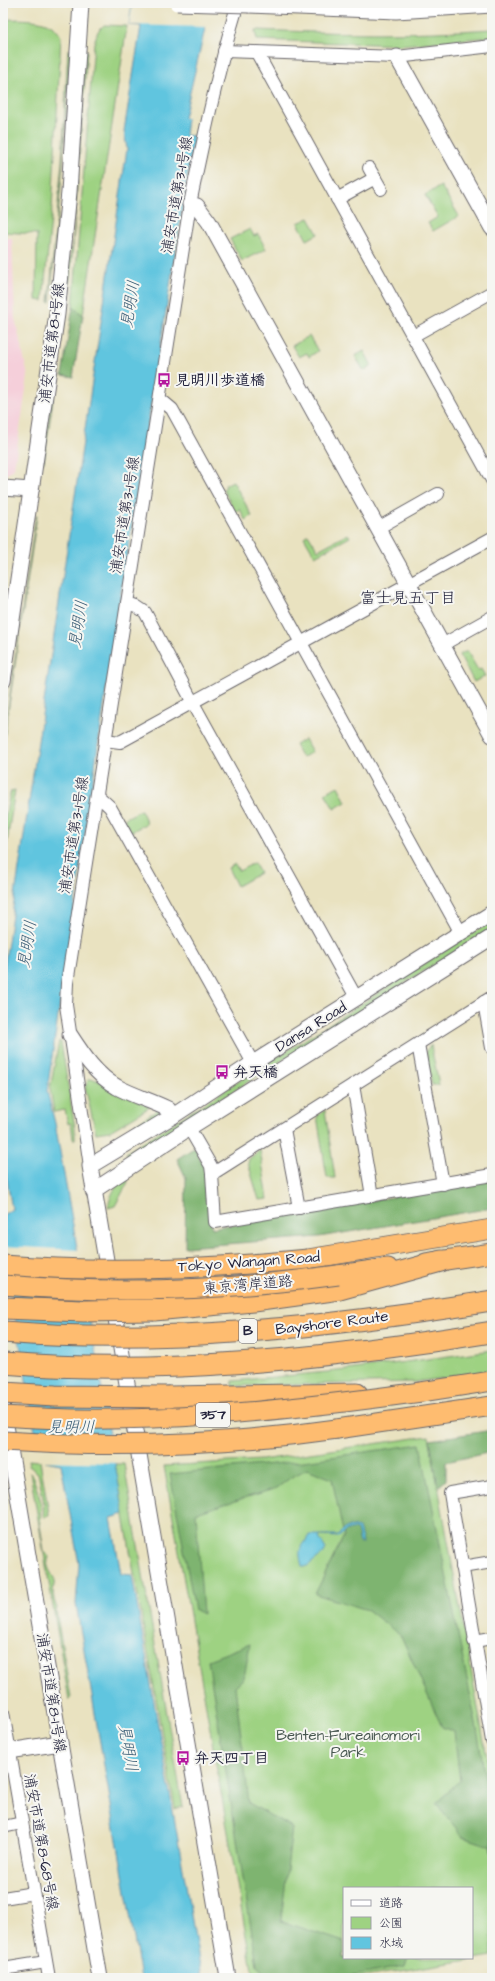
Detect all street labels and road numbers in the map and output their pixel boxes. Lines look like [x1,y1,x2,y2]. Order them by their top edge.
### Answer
street label: 浦安市道第3-1号線 [156,134,198,256]
street label: 浦安市道第8-1号線 [34,282,70,404]
street label: 浦安市道第3-1号線 [105,454,145,576]
street label: 浦安市道第3-1号線 [54,774,94,896]
street label: Dansa Road [271,997,351,1057]
street label: Tokyo Wangan Road [177,1247,321,1278]
street label: 東京湾岸道路 [202,1271,294,1299]
street label: Bayshore Route [275,1306,390,1341]
road number: B [239,1319,257,1343]
road number: 357 [196,1403,230,1427]
street label: 浦安市道第8-1号線 [31,1631,71,1755]
street label: 浦安市道第8-68号線 [19,1772,63,1912]

